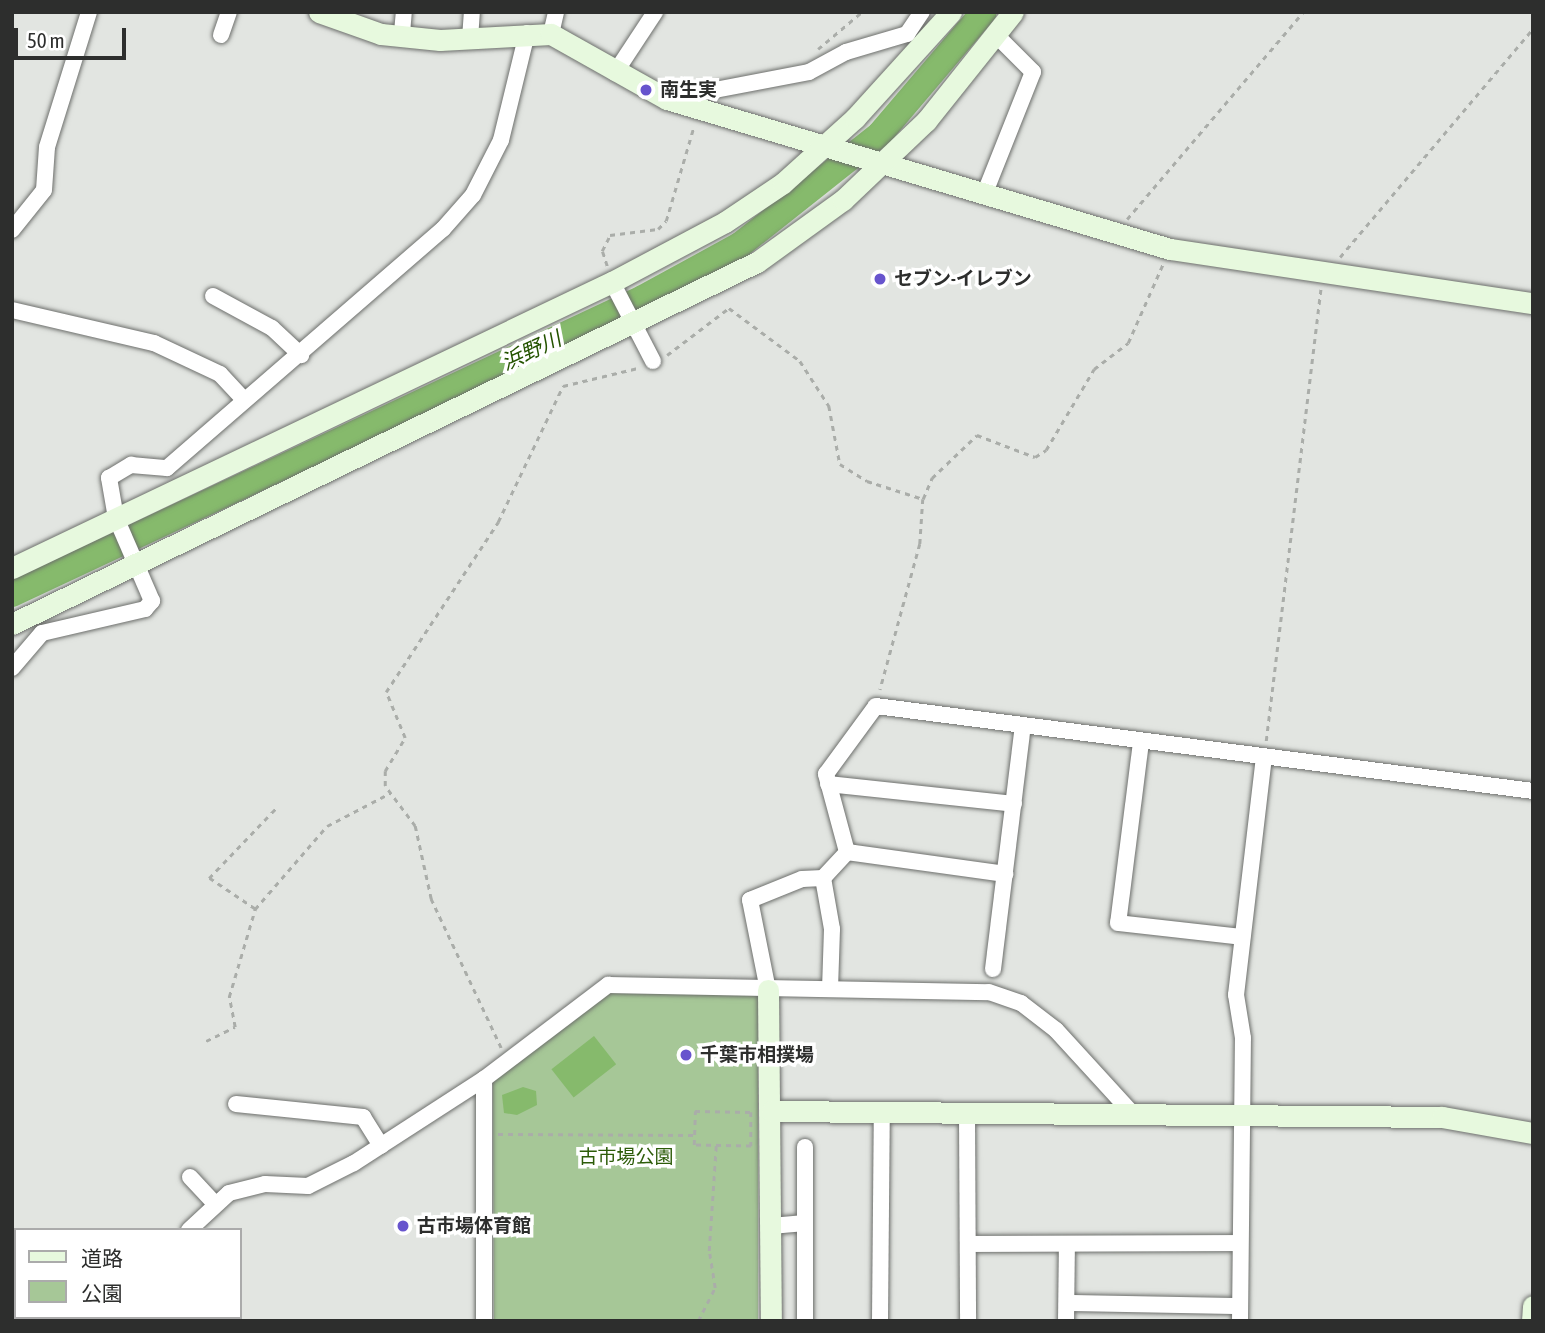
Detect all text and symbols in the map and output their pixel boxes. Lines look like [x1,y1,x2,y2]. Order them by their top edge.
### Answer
scale bar [18,14,130,58]
text: 50 m [27,28,65,52]
place label: 南生実 [660,79,717,101]
marker: 南生実 [638,82,654,98]
place label: セブン-イレブン [894,268,1032,290]
marker: セブン-イレブン [872,271,888,287]
water label: 浜野川 [497,325,565,375]
place label: 千葉市相撲場 [700,1044,814,1066]
marker: 千葉市相撲場 [678,1047,694,1063]
park label: 古市場公園 [579,1146,673,1168]
place label: 古市場体育館 [417,1215,531,1237]
marker: 古市場体育館 [395,1218,411,1234]
legend [14,1228,242,1319]
text: 道路 [81,1246,123,1270]
text: 公園 [81,1281,123,1305]

